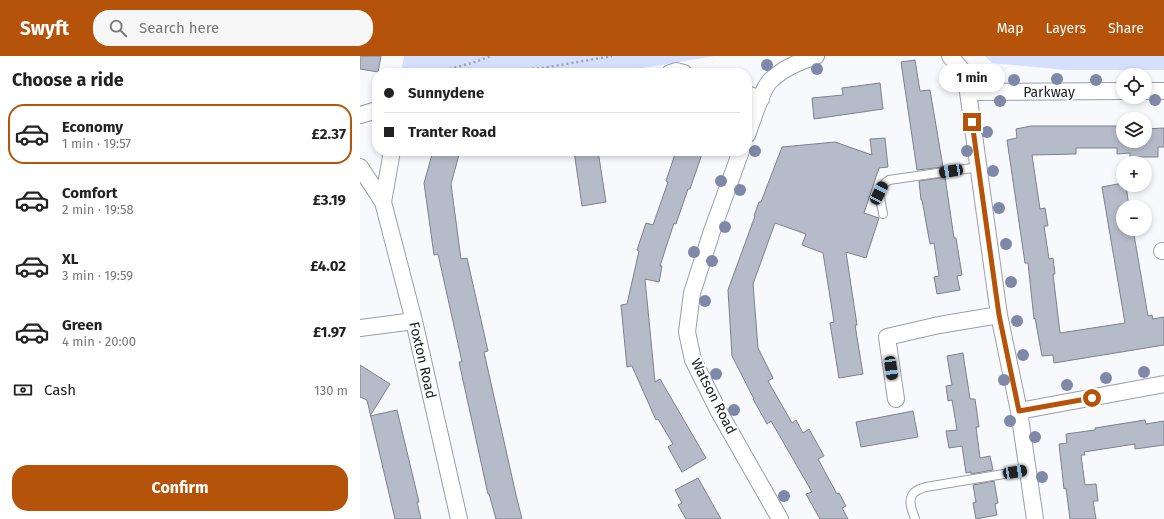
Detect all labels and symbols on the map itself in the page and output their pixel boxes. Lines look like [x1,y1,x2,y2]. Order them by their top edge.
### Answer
callout: 1 min [939,64,1005,92]
street label: Parkway [1023,84,1075,101]
route end [963,113,981,131]
car [938,163,964,179]
car [868,180,890,206]
street label: Foxton Road [405,320,440,400]
car [883,355,899,381]
street label: Watson Road [687,356,740,437]
route start [1083,389,1101,407]
car [1002,464,1028,480]

